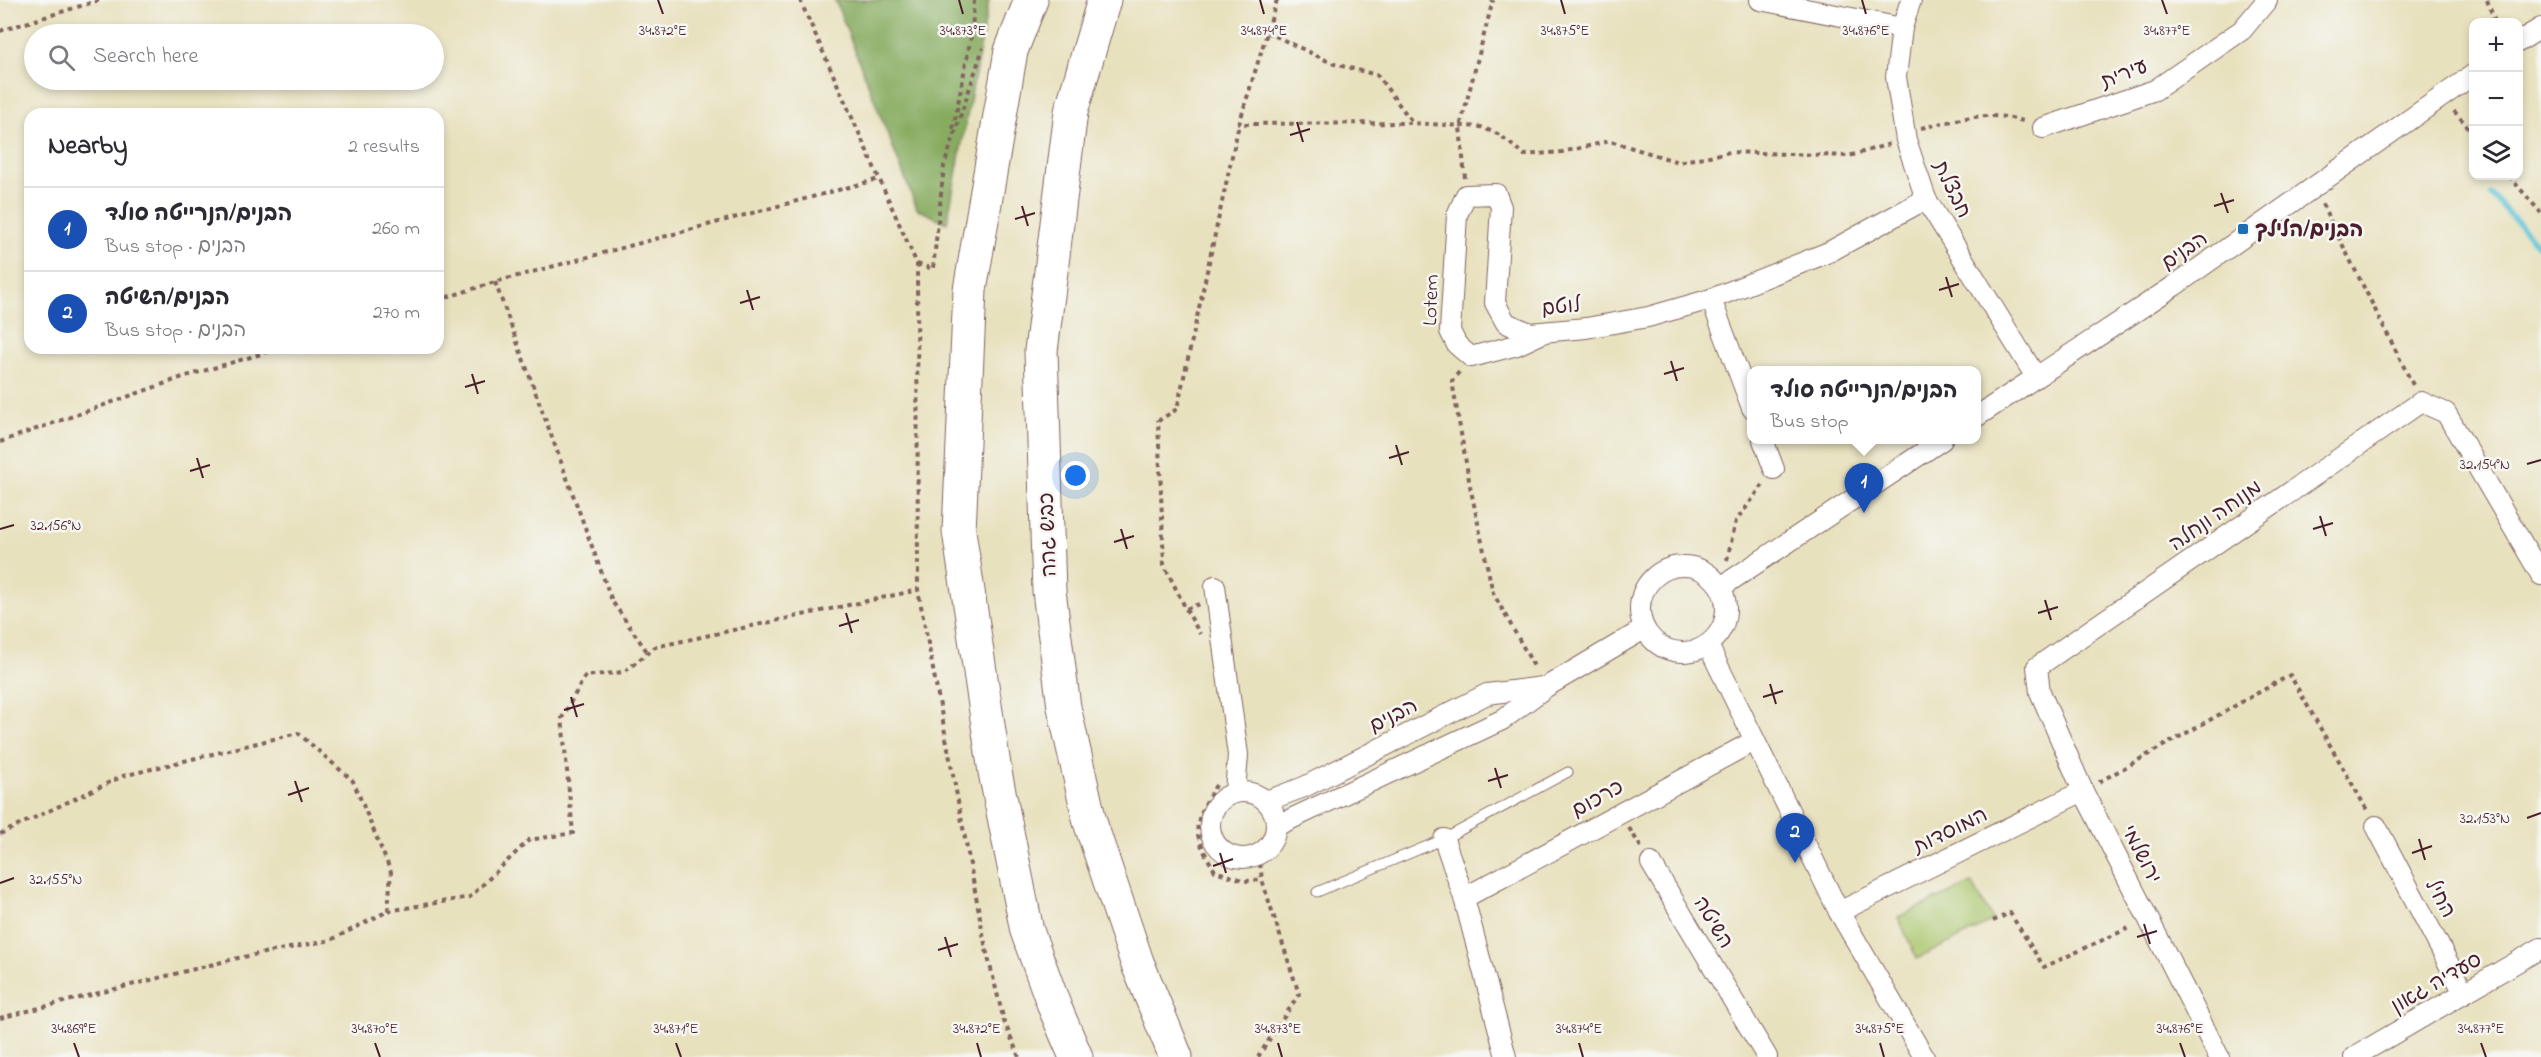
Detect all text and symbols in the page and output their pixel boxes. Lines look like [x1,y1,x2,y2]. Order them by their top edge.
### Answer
map controls [2469,18,2523,180]
button: + [2469,18,2523,72]
text: 34.872°E [639,20,687,42]
text: 34.873°E [940,20,986,42]
text: 34.874°E [1241,20,1287,42]
text: 34.875°E [1541,20,1589,42]
text: 34.876°E [1843,20,1889,42]
text: 34.877°E [2144,20,2190,42]
search box [24,24,444,90]
icon: search [45,41,78,74]
text: Search here [93,41,198,73]
street label: עירית [2096,52,2153,98]
button: − [2469,72,2523,126]
button: layers [2469,126,2523,180]
text: Nearby [48,128,127,166]
text: 2 results [348,133,420,162]
street label: חבצלת [1924,155,1978,224]
text: הבנים/הנרייטה סולד [105,199,292,231]
text: 1 [64,215,71,244]
text: 260 m [372,215,420,244]
place label: הבנים/הלילך [2255,216,2364,246]
marker: הבנים/הלילך [2236,222,2250,236]
street label: הבנים [2155,225,2215,279]
text: Bus stop · הבנים [105,233,246,262]
street label: Lotem [1416,274,1448,326]
text: הבנים/השיטה [105,283,230,315]
street label: לוטם [1540,291,1584,325]
text: 2 [63,299,72,328]
text: 270 m [373,299,420,328]
text: Bus stop · הבנים [105,317,246,346]
popup [1747,366,1981,444]
text: הבנים/הנרייטה סולד [1770,376,1958,408]
text: Bus stop [1770,408,1849,437]
text: 32.154°N [2460,454,2510,476]
your location [1061,461,1090,490]
pin: 1 [1844,464,1884,513]
street label: מנוחה ונחלה [2163,473,2269,560]
street label: כביש גהה [1033,492,1065,578]
text: 32.156°N [31,515,81,537]
street label: הבנים [1364,692,1424,742]
street label: כרכום [1566,773,1630,826]
street label: המוסדות [1907,801,1993,864]
text: 32.153°N [2460,808,2510,830]
pin: 2 [1776,814,1814,863]
street label: ירושלמי [2113,820,2168,890]
text: 32.155°N [30,869,82,891]
street label: החיל [2416,874,2462,924]
street label: השיטה [1685,891,1740,955]
street label: סעדיה גאון [2386,946,2488,1022]
text: 34.869°E [51,1018,97,1040]
text: 34.870°E [352,1018,398,1040]
text: 34.871°E [653,1018,699,1040]
text: 34.872°E [953,1018,1001,1040]
text: 34.873°E [1255,1018,1301,1040]
text: 34.874°E [1556,1018,1602,1040]
text: 34.875°E [1856,1018,1904,1040]
text: 34.876°E [2157,1018,2203,1040]
text: 34.877°E [2458,1018,2504,1040]

